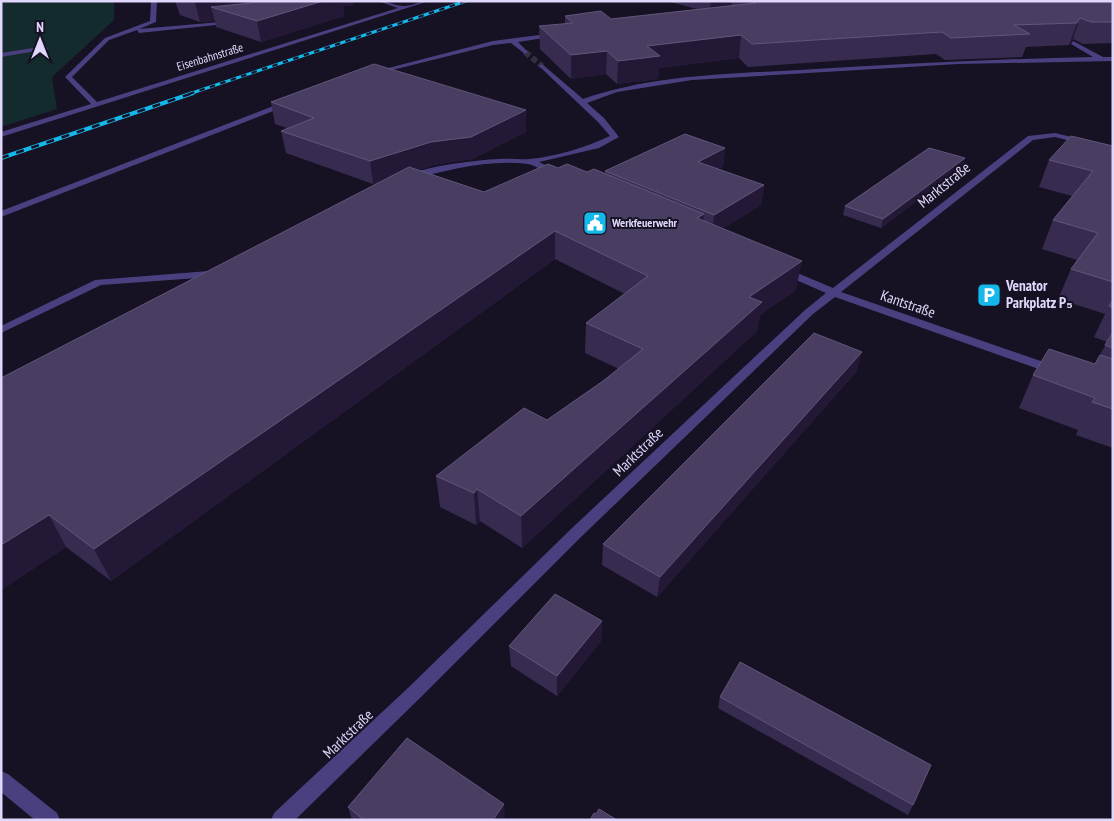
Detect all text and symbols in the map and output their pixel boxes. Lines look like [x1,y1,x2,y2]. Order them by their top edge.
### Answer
north arrow [15,15,65,65]
text: N [36,18,44,36]
street label: Eisenbahnstraße [175,39,245,74]
street label: Marktstraße [913,158,974,212]
public building icon: Werkfeuerwehr [582,210,608,236]
place label: Werkfeuerwehr [611,215,678,230]
place label: Venator Parkplatz P₅ [1005,276,1073,312]
parking icon: Venator Parkplatz P₅ [976,282,1002,308]
street label: Kantstraße [878,285,938,322]
street label: Marktstraße [609,423,667,480]
street label: Marktstraße [319,705,377,762]

